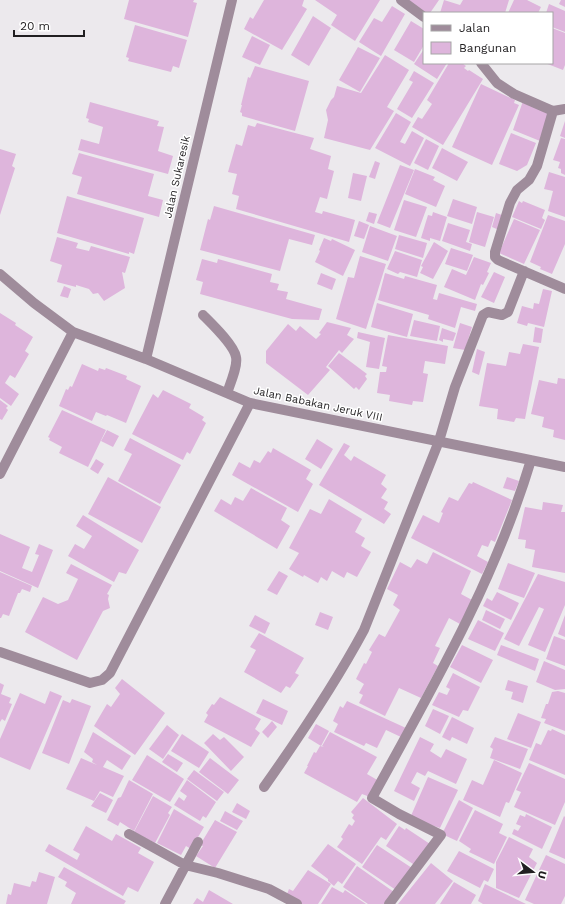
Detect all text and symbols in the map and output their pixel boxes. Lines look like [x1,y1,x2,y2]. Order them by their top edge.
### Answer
scale bar [14,12,84,38]
legend [423,12,553,64]
text: 20 m [20,19,50,33]
text: Jalan [459,21,490,35]
text: Bangunan [459,41,517,55]
street label: Jalan Sukaresik [161,135,193,219]
street label: Jalan Babakan Jeruk VIII [252,384,384,424]
north arrow [513,852,553,892]
text: U [535,869,549,880]

